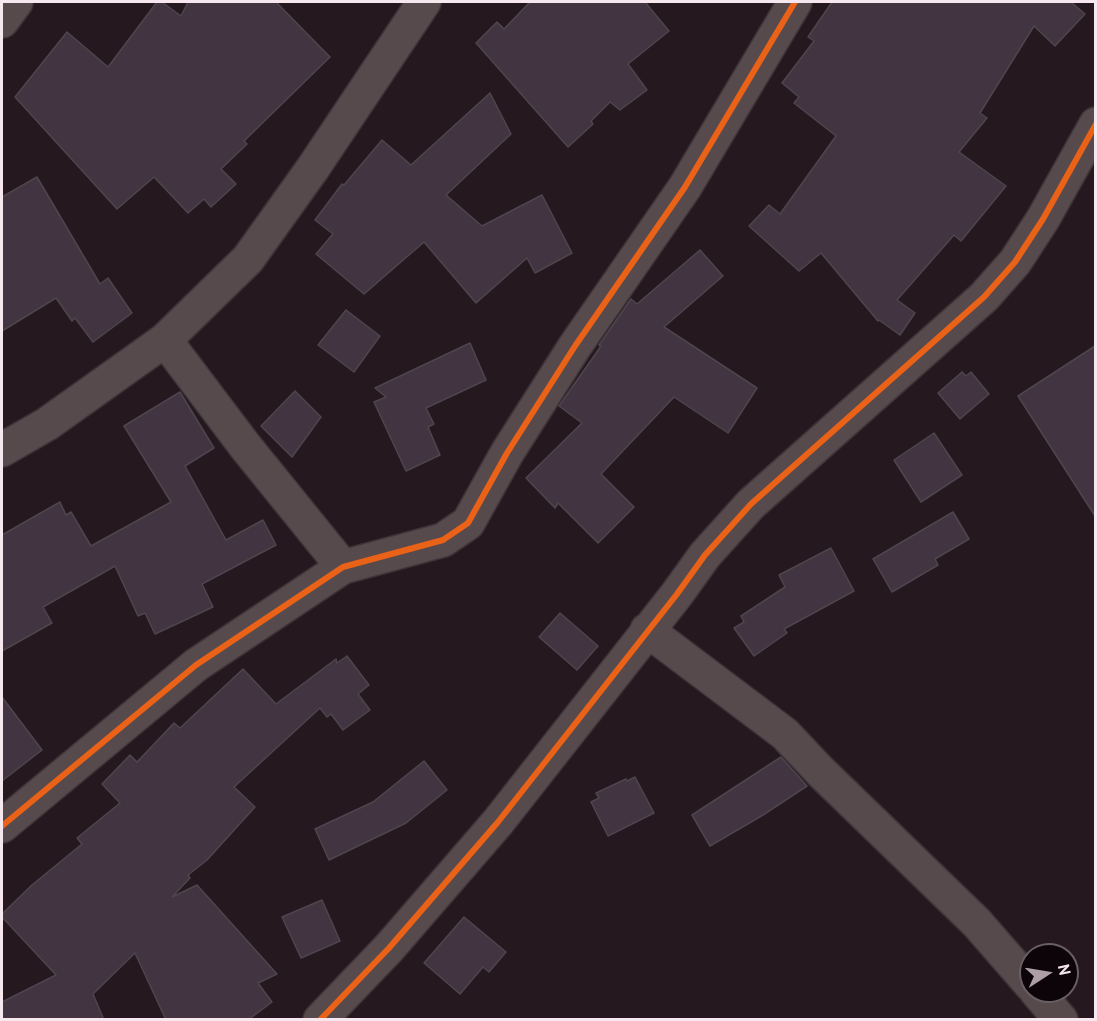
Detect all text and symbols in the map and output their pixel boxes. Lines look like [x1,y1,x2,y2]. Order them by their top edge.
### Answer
north arrow [1019,943,1079,1003]
text: N [1054,962,1076,977]

